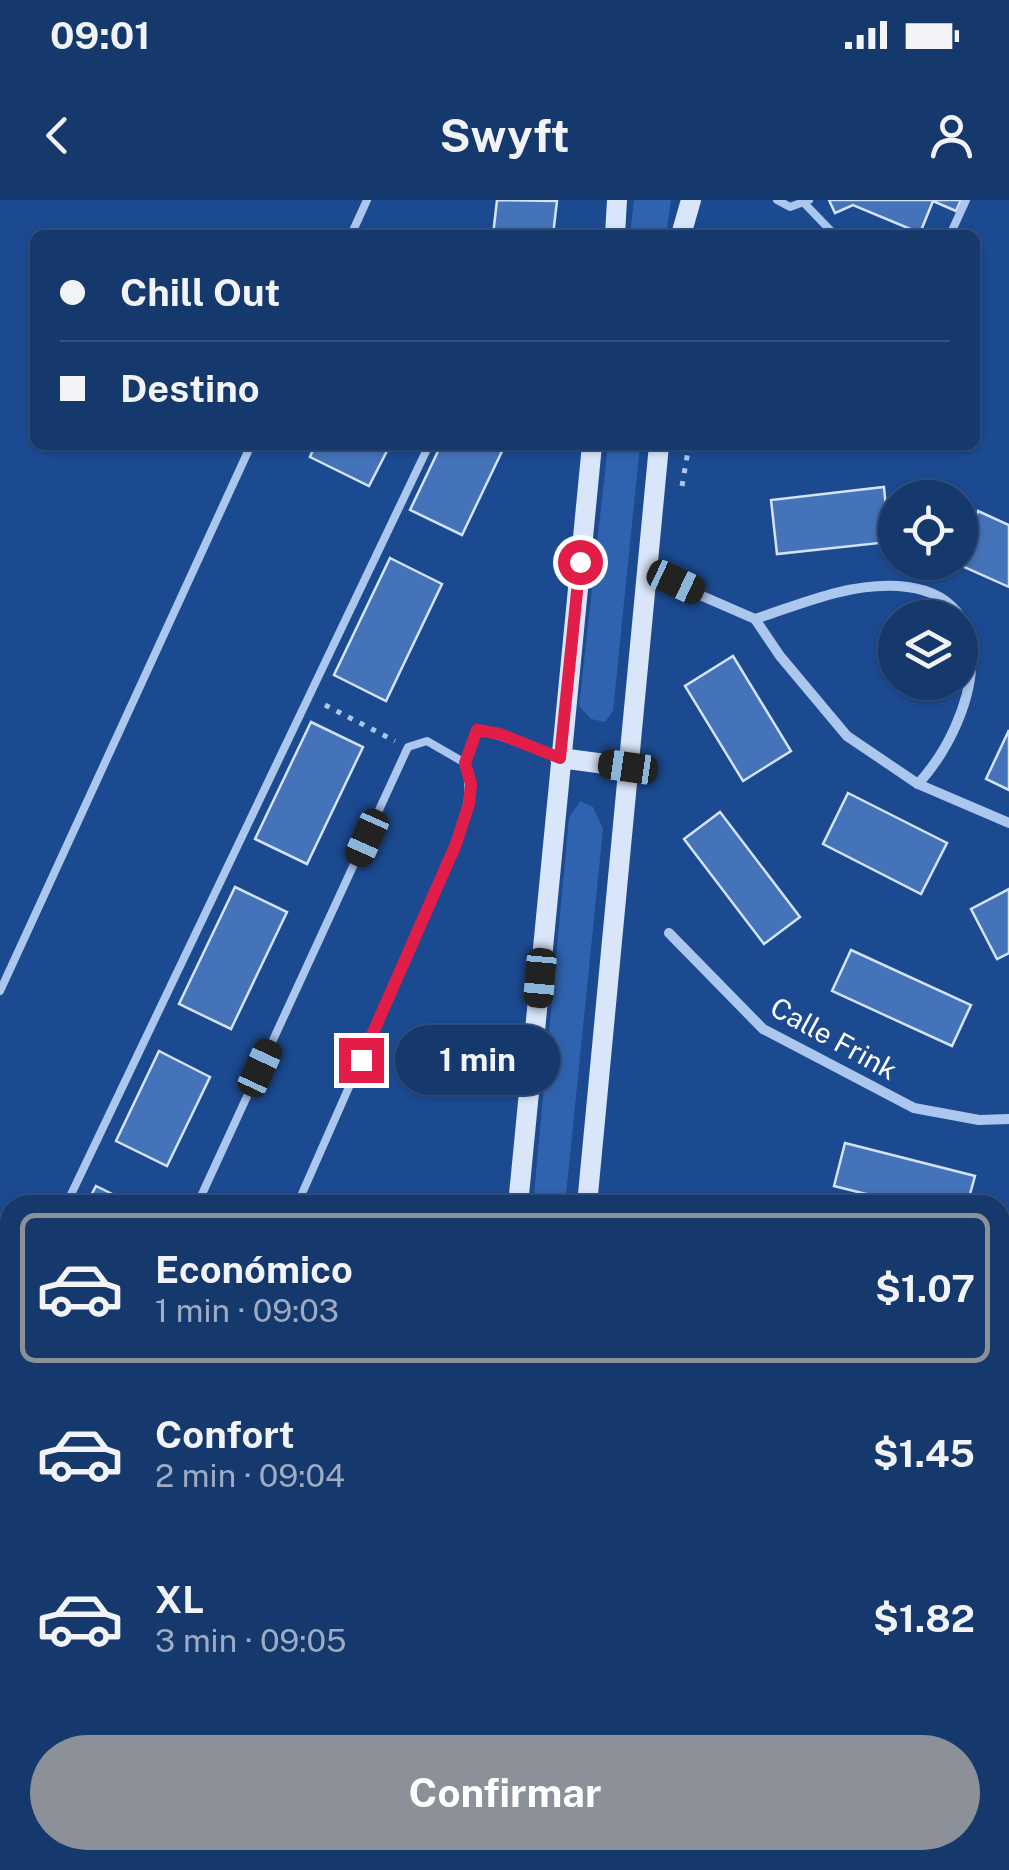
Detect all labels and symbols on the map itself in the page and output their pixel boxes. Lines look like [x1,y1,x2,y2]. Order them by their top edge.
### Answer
route start [558,540,603,585]
car [642,556,710,608]
car [596,748,660,786]
car [341,804,393,872]
car [522,947,558,1009]
street label: Calle Frink [765,990,903,1086]
callout: 1 min [396,1025,561,1095]
car [234,1034,286,1102]
route end [339,1038,384,1083]

